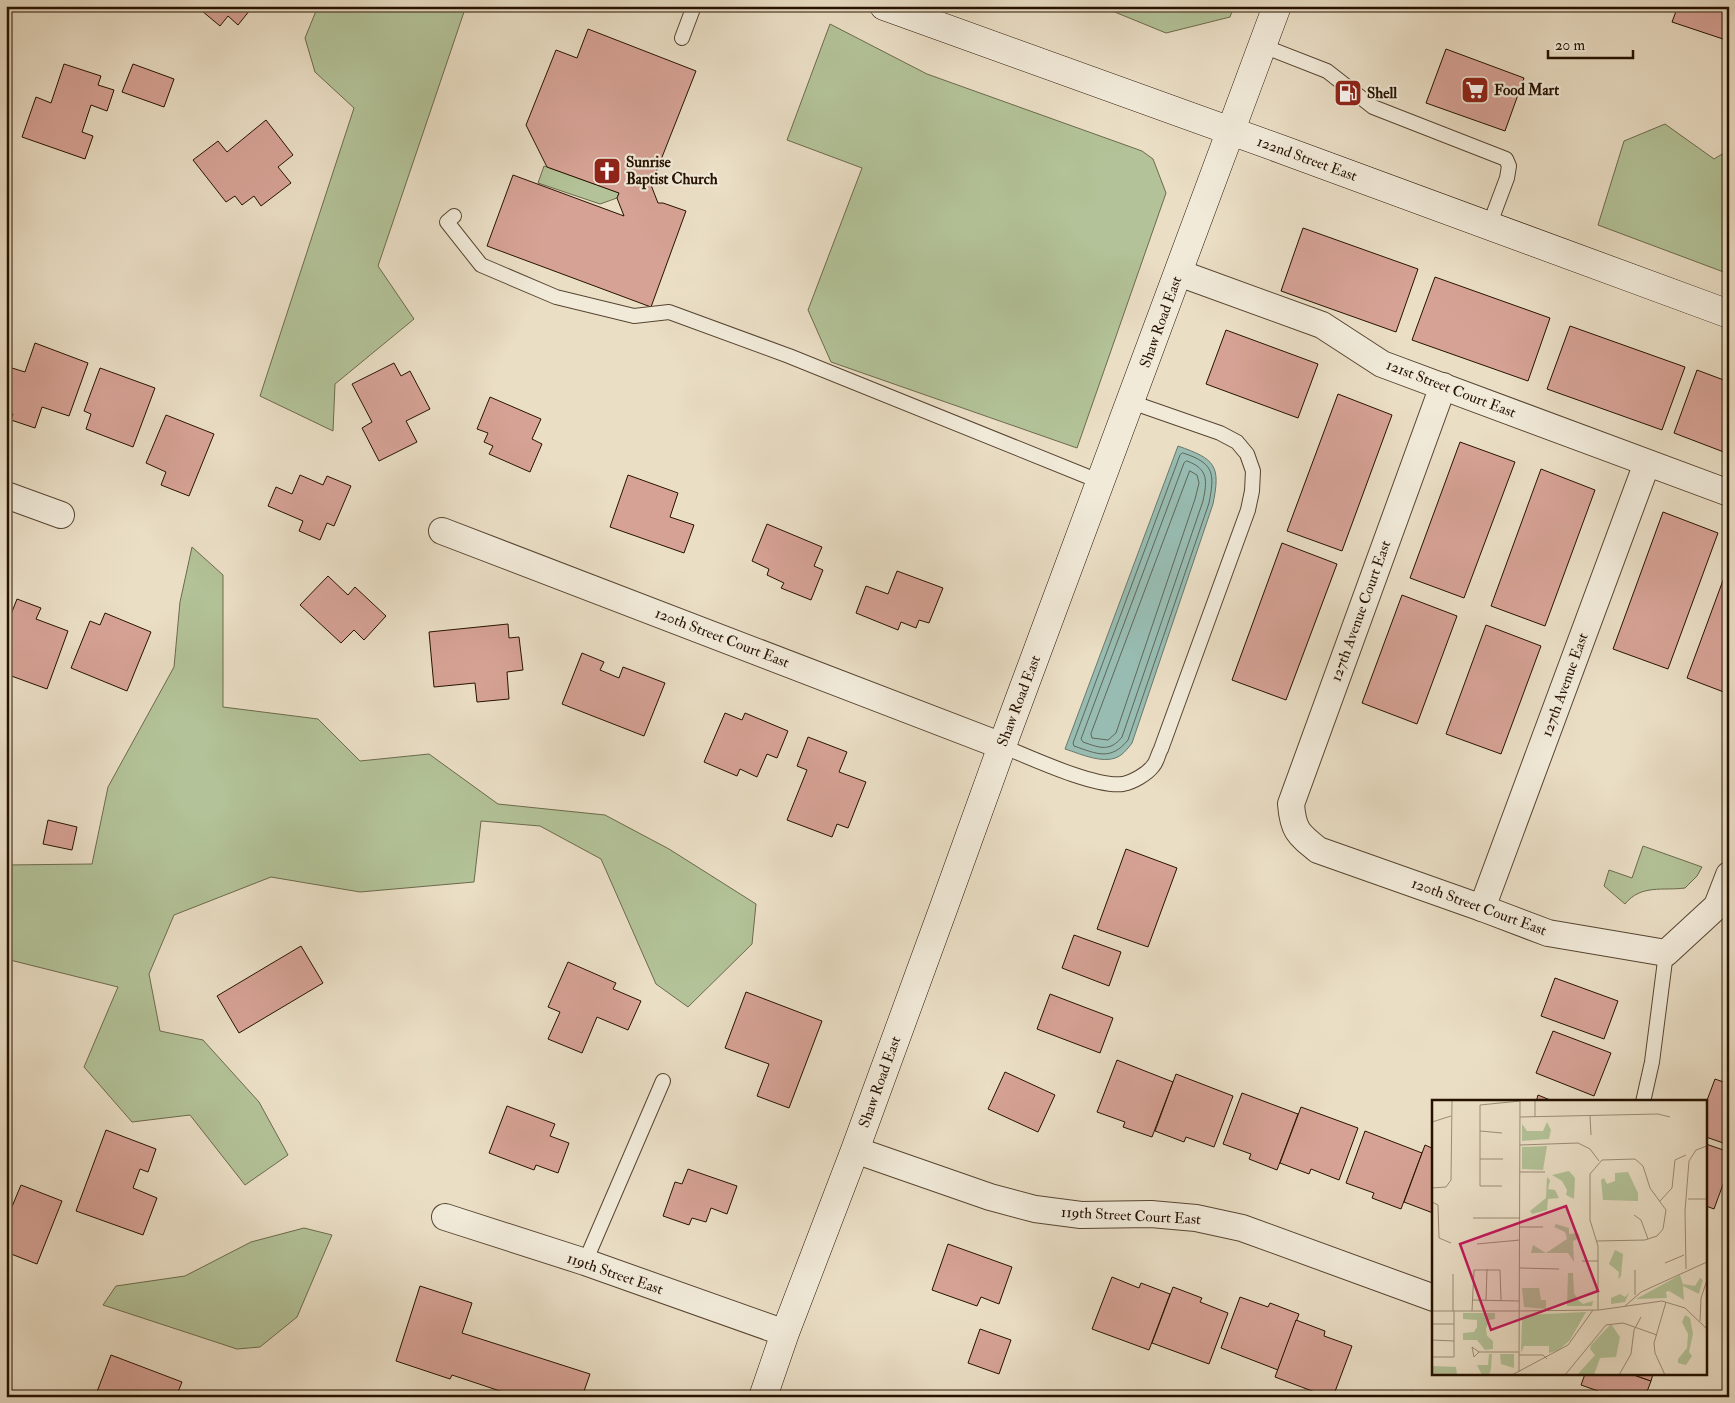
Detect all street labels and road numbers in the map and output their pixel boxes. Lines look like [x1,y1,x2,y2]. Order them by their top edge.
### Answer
street label: 122nd Street East [1254,132,1360,186]
street label: Shaw Road East [1136,273,1186,370]
street label: 121st Street Court East [1383,356,1519,423]
street label: 127th Avenue Court East [1327,538,1395,684]
street label: 120th Street Court East [652,604,792,672]
street label: 127th Avenue East [1537,630,1593,740]
street label: Shaw Road East [993,653,1045,749]
street label: 120th Street Court East [1409,874,1549,940]
street label: Shaw Road East [855,1033,905,1130]
street label: 119th Street Court East [1061,1203,1202,1229]
street label: 119th Street East [564,1249,666,1299]

